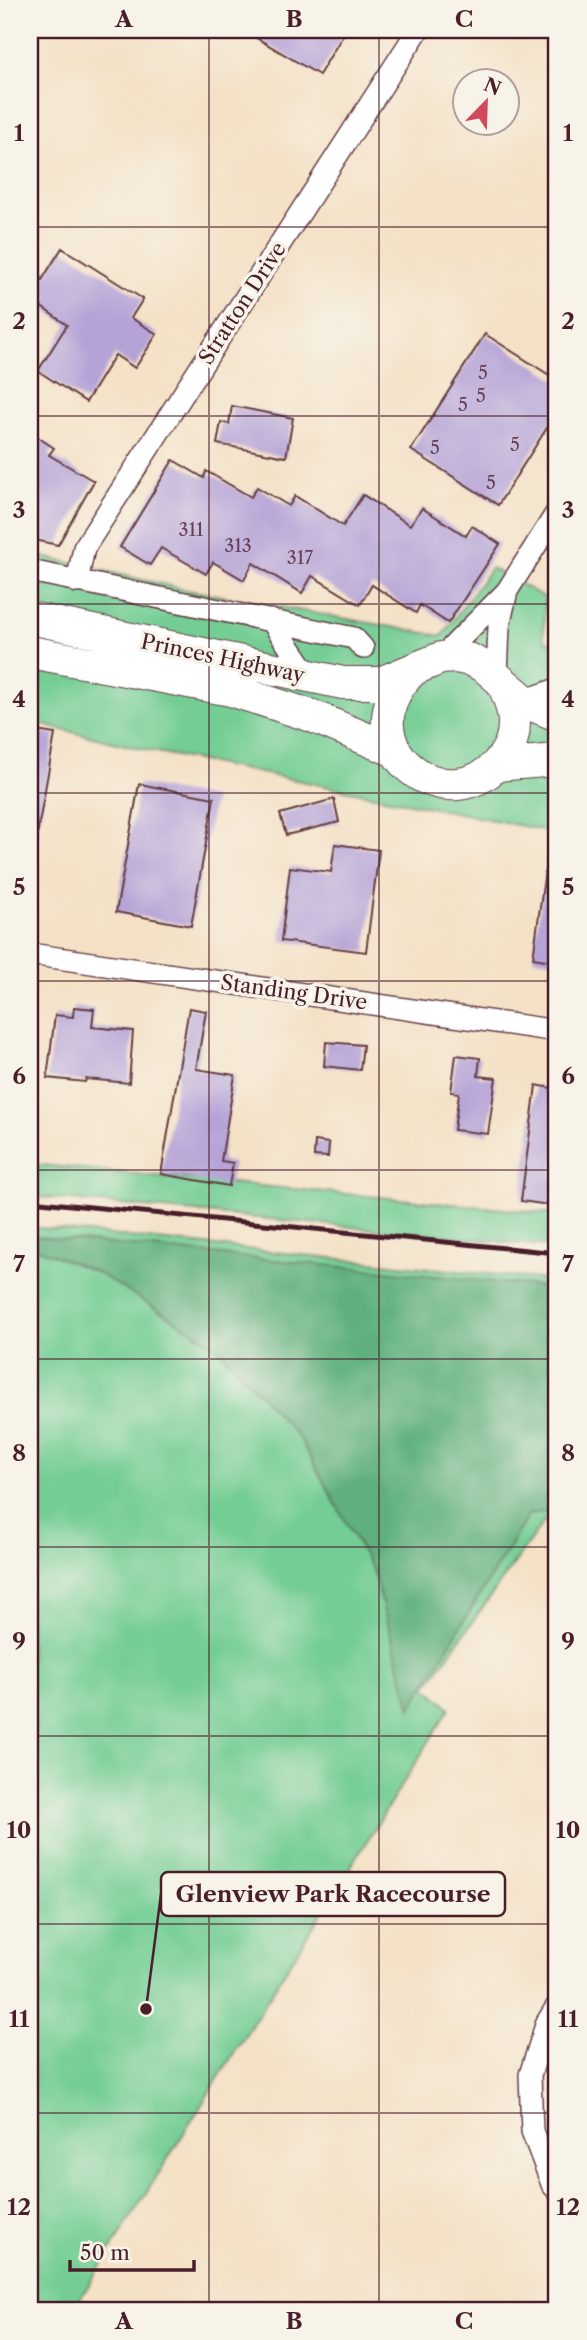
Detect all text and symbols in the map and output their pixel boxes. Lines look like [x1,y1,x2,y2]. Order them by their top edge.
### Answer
text: A [114,5,134,33]
text: B [285,5,303,33]
text: C [455,5,473,33]
north arrow [450,66,520,136]
text: N [480,73,505,101]
text: 1 [14,119,25,147]
text: 1 [563,119,574,147]
street label: Stratton Drive [193,237,291,369]
text: 2 [12,307,26,335]
text: 2 [561,307,575,335]
house number: 5 [478,362,488,384]
house number: 5 [476,385,486,407]
house number: 5 [458,394,468,416]
house number: 5 [510,434,520,456]
house number: 5 [430,437,440,459]
house number: 5 [486,472,496,494]
text: 3 [13,496,26,524]
text: 3 [562,496,575,524]
house number: 311 [178,519,204,541]
house number: 313 [224,535,252,557]
house number: 317 [287,547,313,569]
street label: Princes Highway [139,628,307,688]
text: 4 [12,685,26,713]
text: 4 [561,685,575,713]
text: 5 [13,873,25,901]
text: 5 [562,873,574,901]
street label: Standing Drive [219,969,369,1015]
text: 6 [12,1062,26,1090]
text: 6 [561,1062,575,1090]
text: 7 [13,1250,25,1278]
text: 7 [562,1250,574,1278]
text: 8 [12,1439,26,1467]
text: 8 [561,1439,575,1467]
text: 9 [12,1627,26,1655]
text: 9 [561,1627,575,1655]
text: 10 [7,1816,31,1844]
text: 10 [556,1816,580,1844]
callout: Glenview Park Racecourse [161,1872,505,1916]
text: Glenview Park Racecourse [175,1880,491,1908]
text: 11 [9,2005,30,2033]
text: 11 [558,2005,579,2033]
text: 12 [7,2193,31,2221]
text: 12 [556,2193,580,2221]
scale bar [70,2228,194,2272]
text: 50 m [80,2240,130,2265]
text: A [114,2307,134,2335]
text: B [285,2307,303,2335]
text: C [455,2307,473,2335]

